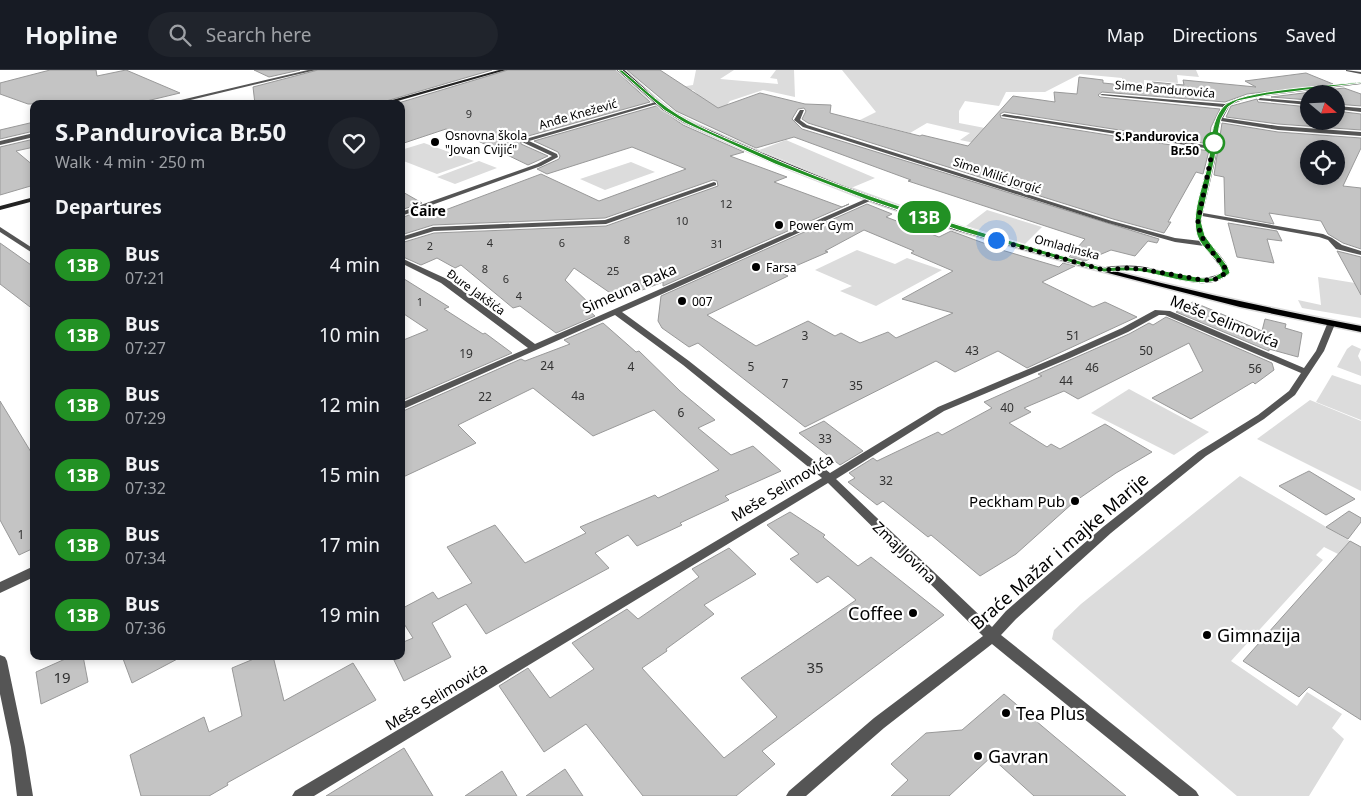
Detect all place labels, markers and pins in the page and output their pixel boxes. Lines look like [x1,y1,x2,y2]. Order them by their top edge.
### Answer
place label: Osnovna škola "Jovan Cvijić" [445,127,527,158]
place label: S.Pandurovica Br.50 [1115,128,1199,159]
marker: S.Pandurovica Br.50 [1203,132,1225,154]
marker: Osnovna škola "Jovan Cvijić" [429,136,441,148]
place label: Power Gym [789,217,854,234]
marker: Power Gym [773,219,785,231]
place label: Farsa [766,259,796,276]
marker: Farsa [750,261,762,273]
place label: 007 [692,293,713,310]
marker: 007 [676,295,688,307]
place label: Peckham Pub [969,491,1065,511]
marker: Peckham Pub [1069,495,1081,507]
place label: Coffee [848,601,903,625]
marker: Coffee [907,607,919,619]
place label: Gimnazija [1217,623,1301,647]
marker: Gimnazija [1201,629,1213,641]
place label: Tea Plus [1016,701,1085,725]
marker: Tea Plus [1000,707,1012,719]
place label: Gavran [988,744,1049,768]
marker: Gavran [972,750,984,762]

